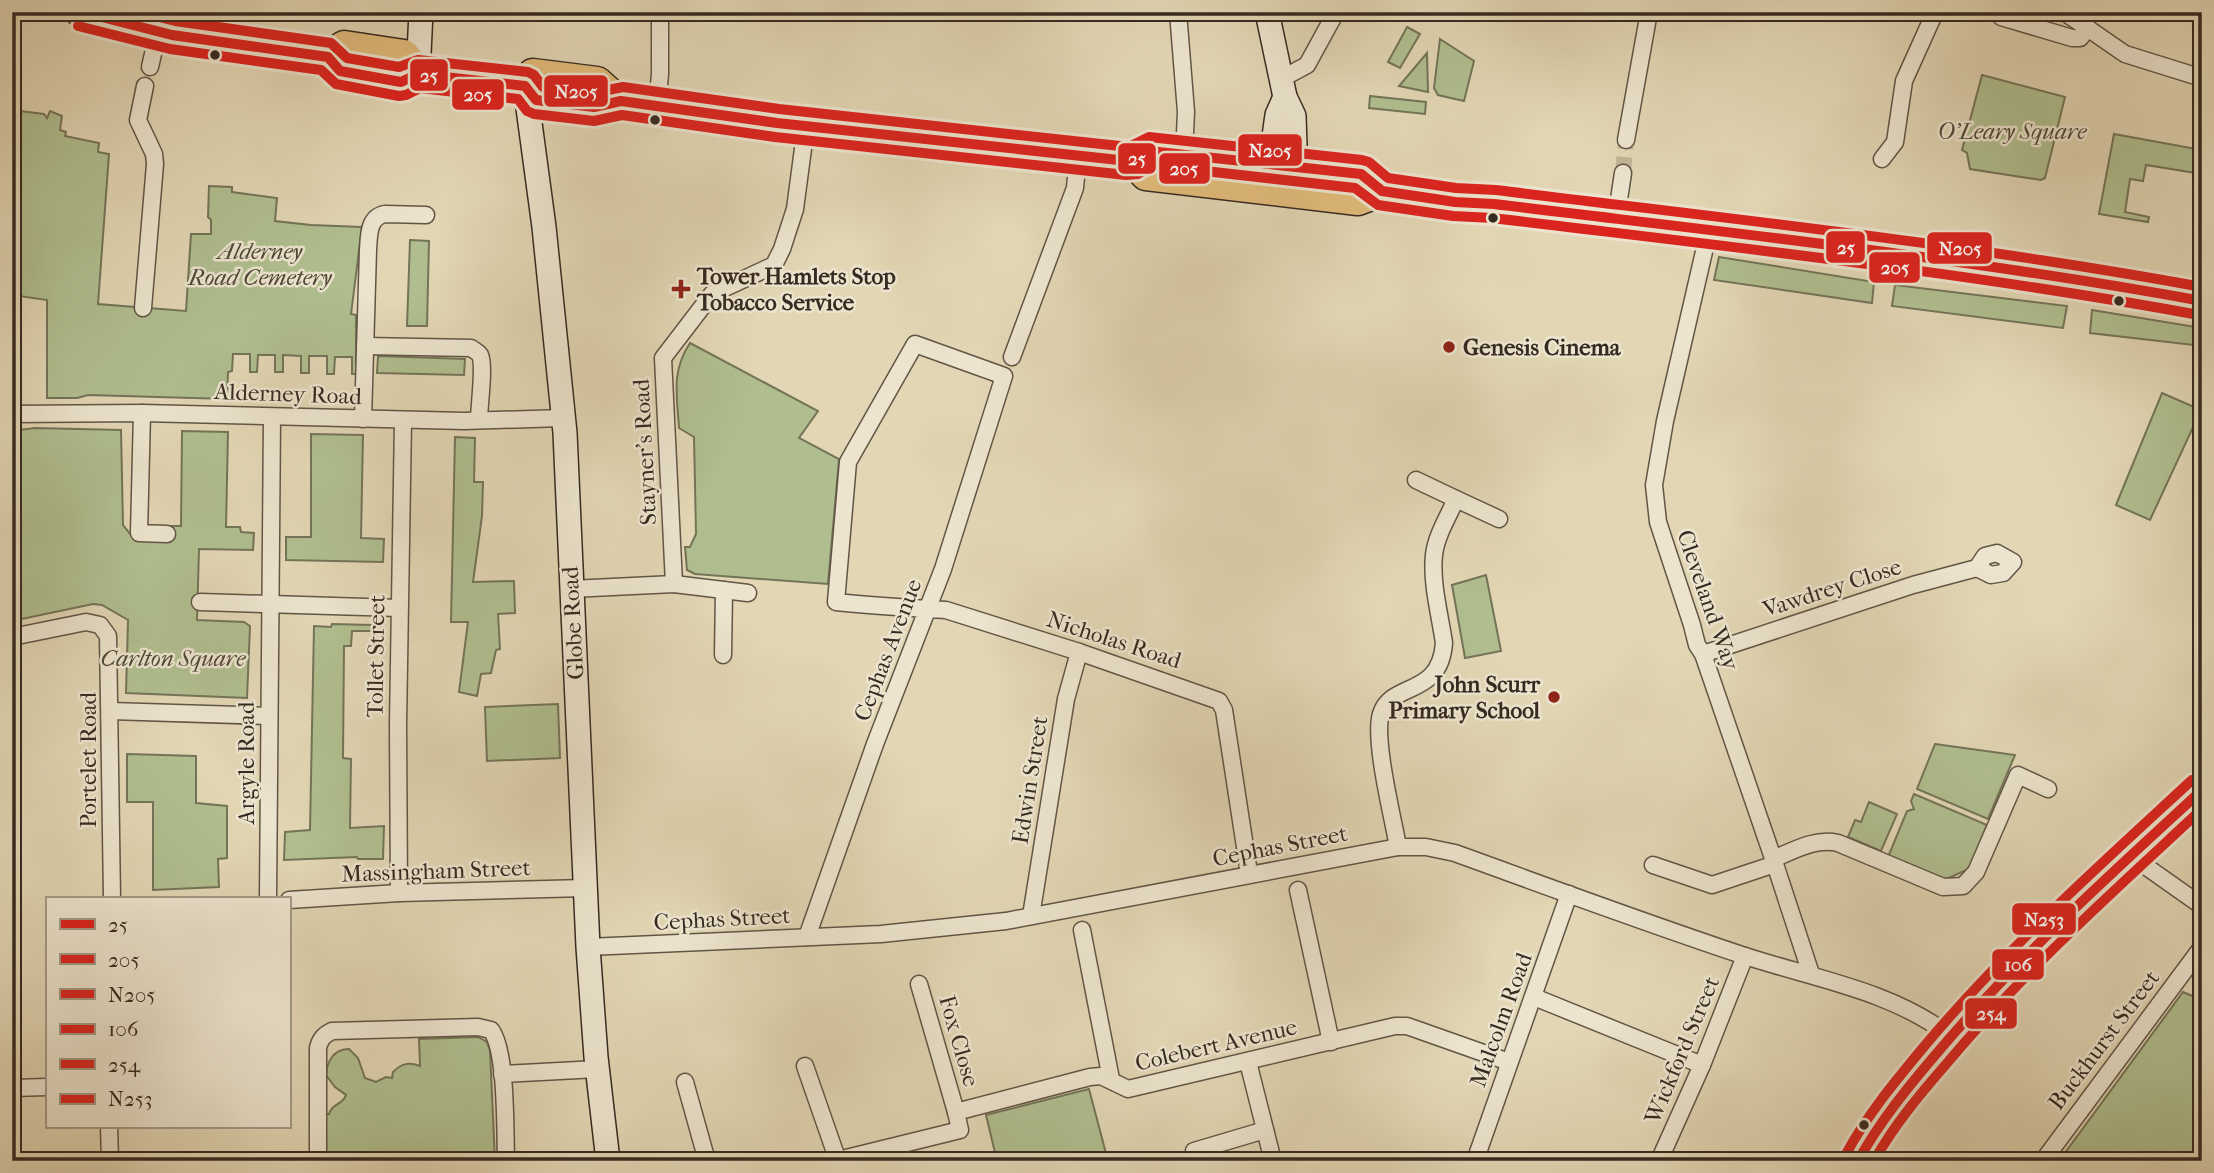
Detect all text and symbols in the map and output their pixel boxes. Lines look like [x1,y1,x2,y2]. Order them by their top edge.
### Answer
unlabelled marker [208,48,222,62]
line badge: 25 [409,58,449,92]
text: 25 [420,65,438,87]
line badge: N205 [543,74,609,108]
line badge: 205 [451,78,505,111]
text: N205 [555,81,597,103]
text: 205 [464,84,492,106]
unlabelled marker [648,113,662,127]
park label: O'Leary Square [1937,118,2087,145]
line badge: N205 [1237,133,1303,167]
text: N205 [1249,140,1291,162]
line badge: 25 [1117,142,1157,175]
text: 25 [1128,148,1146,170]
line badge: 205 [1158,152,1211,185]
text: 205 [1170,158,1198,180]
unlabelled marker [1486,211,1500,225]
line badge: 25 [1825,230,1866,264]
line badge: N205 [1926,231,1993,265]
text: 25 [1837,237,1855,259]
park label: Alderney Road Cemetery [186,238,332,291]
text: N205 [1939,238,1981,260]
line badge: 205 [1868,251,1921,284]
text: 205 [1881,257,1909,279]
place label: Tower Hamlets Stop Tobacco Service [696,263,896,316]
marker: Tower Hamlets Stop Tobacco Service [671,279,691,299]
unlabelled marker [2112,294,2126,308]
place label: Genesis Cinema [1463,334,1622,361]
marker: Genesis Cinema [1441,339,1457,355]
street label: Alderney Road [213,378,363,410]
street label: Stayner's Road [628,378,662,526]
street label: Cleveland Way [1671,526,1745,674]
street label: Vawdrey Close [1758,553,1905,623]
street label: Globe Road [557,565,589,680]
street label: Cephas Avenue [848,575,928,725]
street label: Tollet Street [361,594,391,718]
street label: Nicholas Road [1043,606,1185,675]
park label: Carlton Square [101,645,246,672]
place label: John Scurr Primary School [1389,671,1541,724]
marker: John Scurr Primary School [1546,689,1562,705]
street label: Portelet Road [75,691,102,828]
street label: Argyle Road [233,701,260,825]
street label: Edwin Street [1007,714,1053,846]
street label: Cephas Street [1210,820,1350,872]
street label: Massingham Street [341,854,531,888]
legend [46,897,290,1128]
street label: Cephas Street [653,902,791,936]
line badge: N253 [2011,902,2077,936]
text: N253 [2024,909,2064,931]
text: 25 [108,913,128,937]
text: 205 [108,948,139,972]
line badge: 106 [1991,948,2045,981]
street label: Malcolm Road [1464,949,1538,1091]
text: 106 [2004,954,2032,976]
street label: Buckhurst Street [2043,965,2165,1115]
street label: Wickford Street [1638,972,1725,1129]
text: N205 [108,983,155,1007]
street label: Fox Close [933,992,985,1090]
line badge: 254 [1964,997,2018,1030]
text: 254 [1976,1003,2006,1025]
street label: Colebert Avenue [1132,1013,1300,1077]
text: 106 [108,1017,139,1041]
text: 254 [108,1053,141,1077]
text: N253 [108,1087,152,1111]
unlabelled marker [1857,1118,1871,1132]

